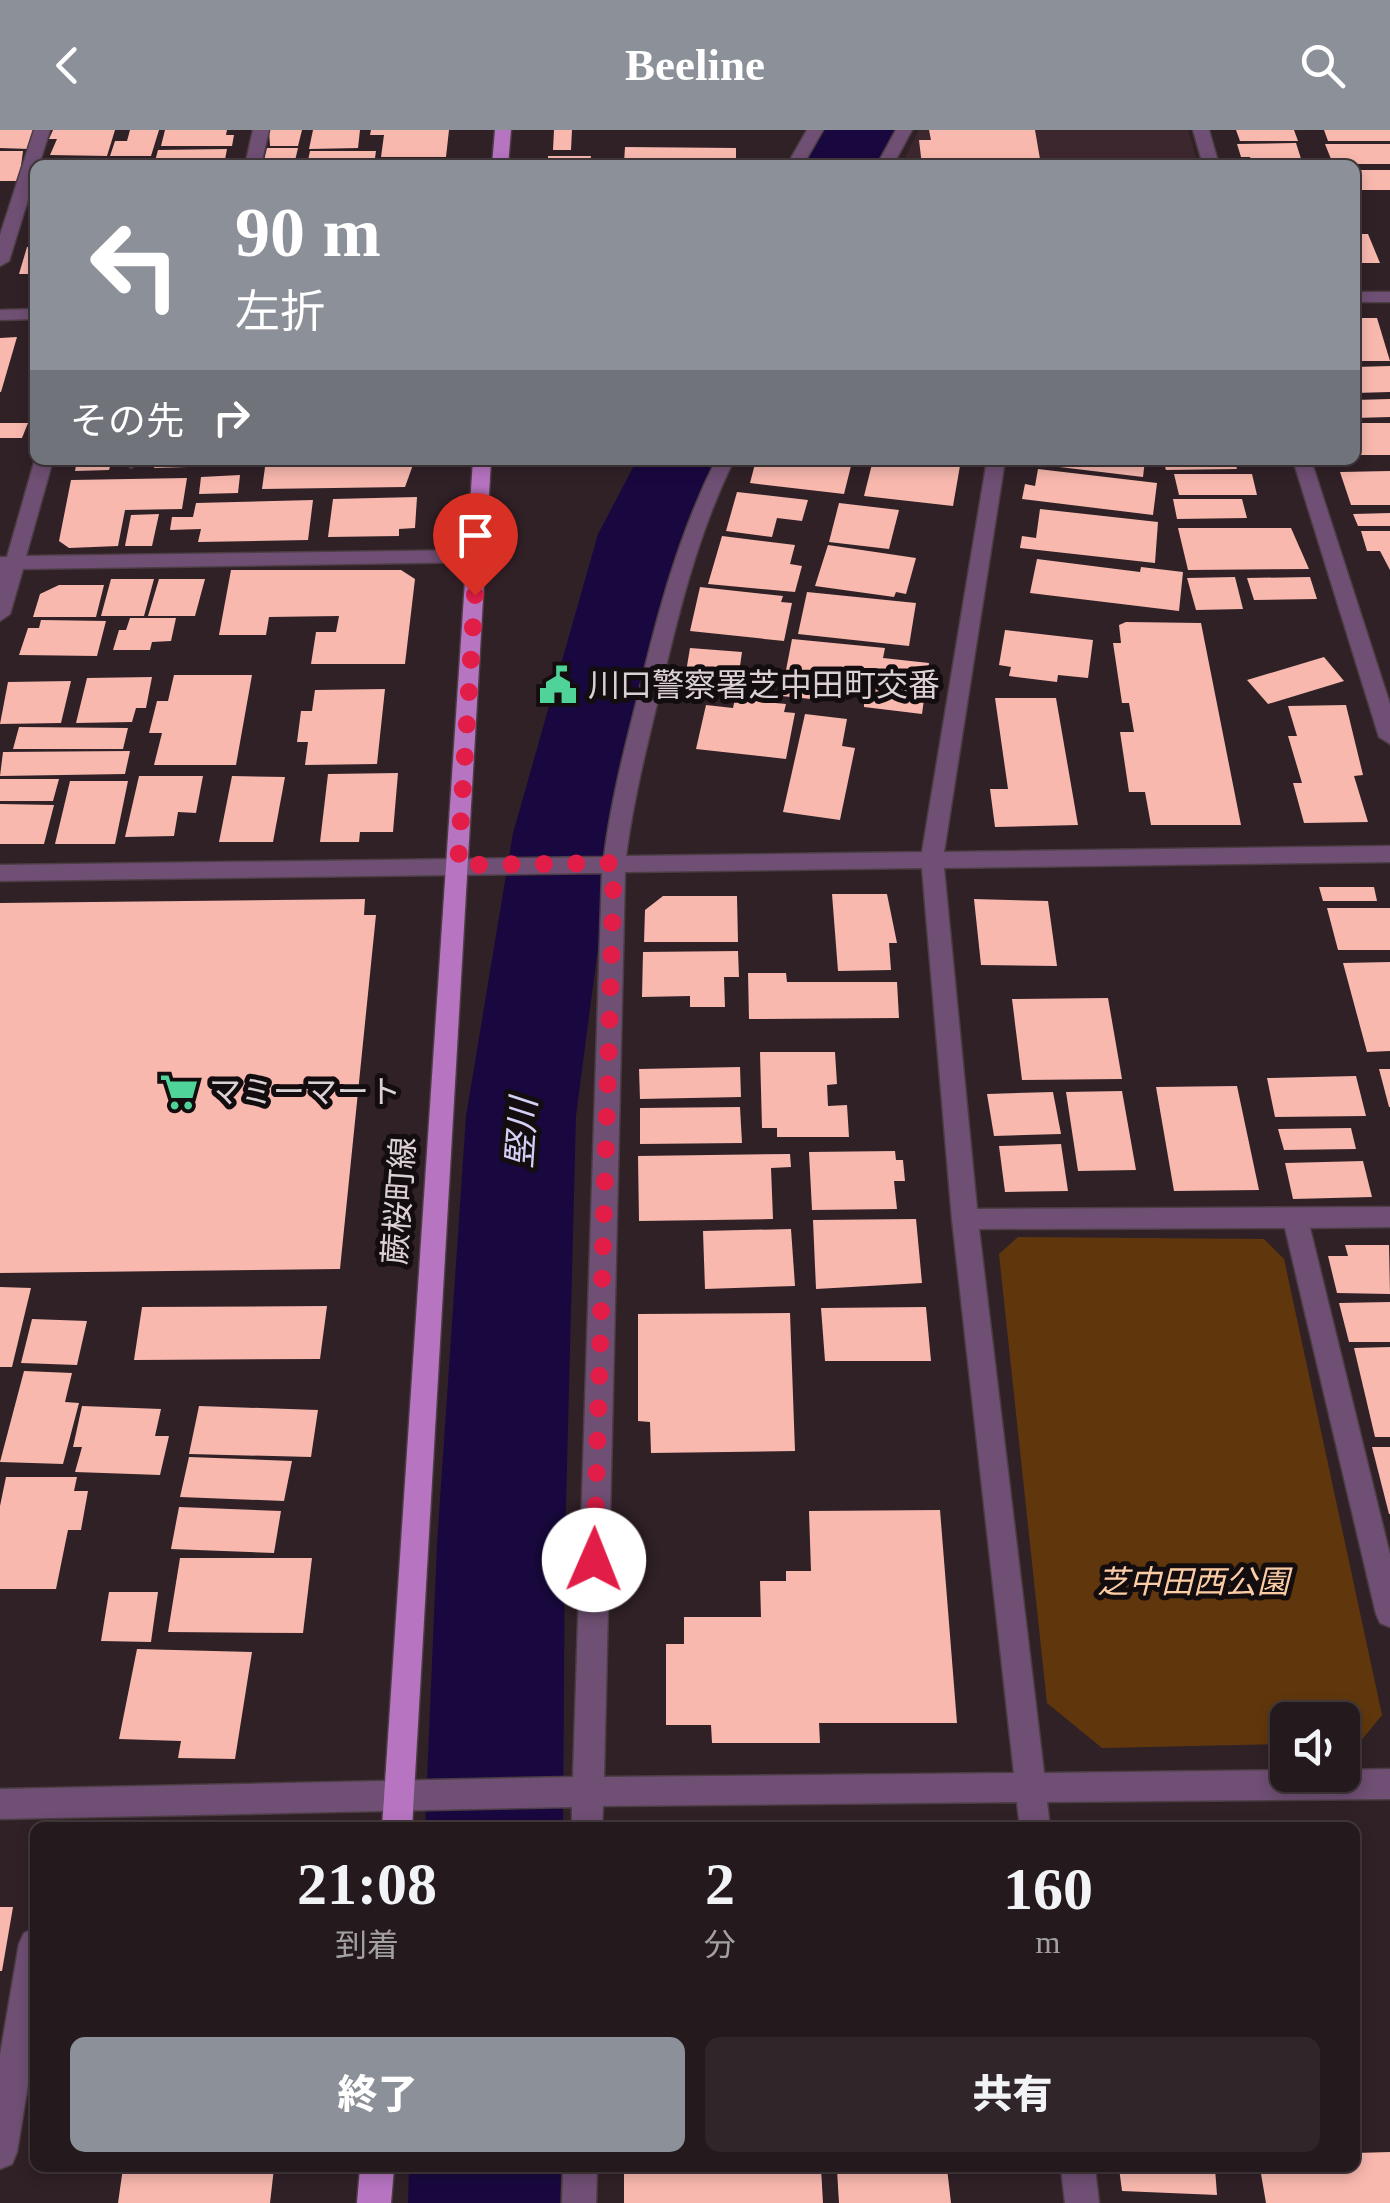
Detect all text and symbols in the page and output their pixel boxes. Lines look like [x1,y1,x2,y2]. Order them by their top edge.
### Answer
icon: back [40,38,95,93]
icon: search [1295,38,1350,93]
text: Beeline [625,40,765,90]
text: 90 m [235,194,381,271]
icon: left [70,200,200,330]
text: 左折 [235,287,325,337]
icon: right [204,390,259,445]
text: その先 [70,400,184,442]
pin [433,493,518,596]
icon: arrive [448,508,503,563]
public building icon: 川口警察署芝中田町交番 [537,664,579,706]
place label: 川口警察署芝中田町交番 [588,667,940,703]
supermarket icon: マミーマート [158,1071,200,1113]
place label: マミーマート [209,1074,401,1110]
water label: 竪川 [500,1093,544,1169]
street label: 蕨桜町線 [377,1136,421,1266]
position arrow [542,1508,646,1612]
park label: 芝中田西公園 [1097,1564,1293,1600]
map controls [1270,1702,1360,1792]
button: sound [1270,1702,1360,1792]
text: 21:08 [297,1851,437,1917]
text: 2 [705,1851,735,1917]
text: 160 [1003,1856,1093,1922]
text: m [1036,1924,1060,1960]
text: 到着 [335,1927,399,1963]
text: 分 [704,1927,736,1963]
button: 終了 [70,2037,685,2152]
button: 共有 [705,2037,1320,2152]

